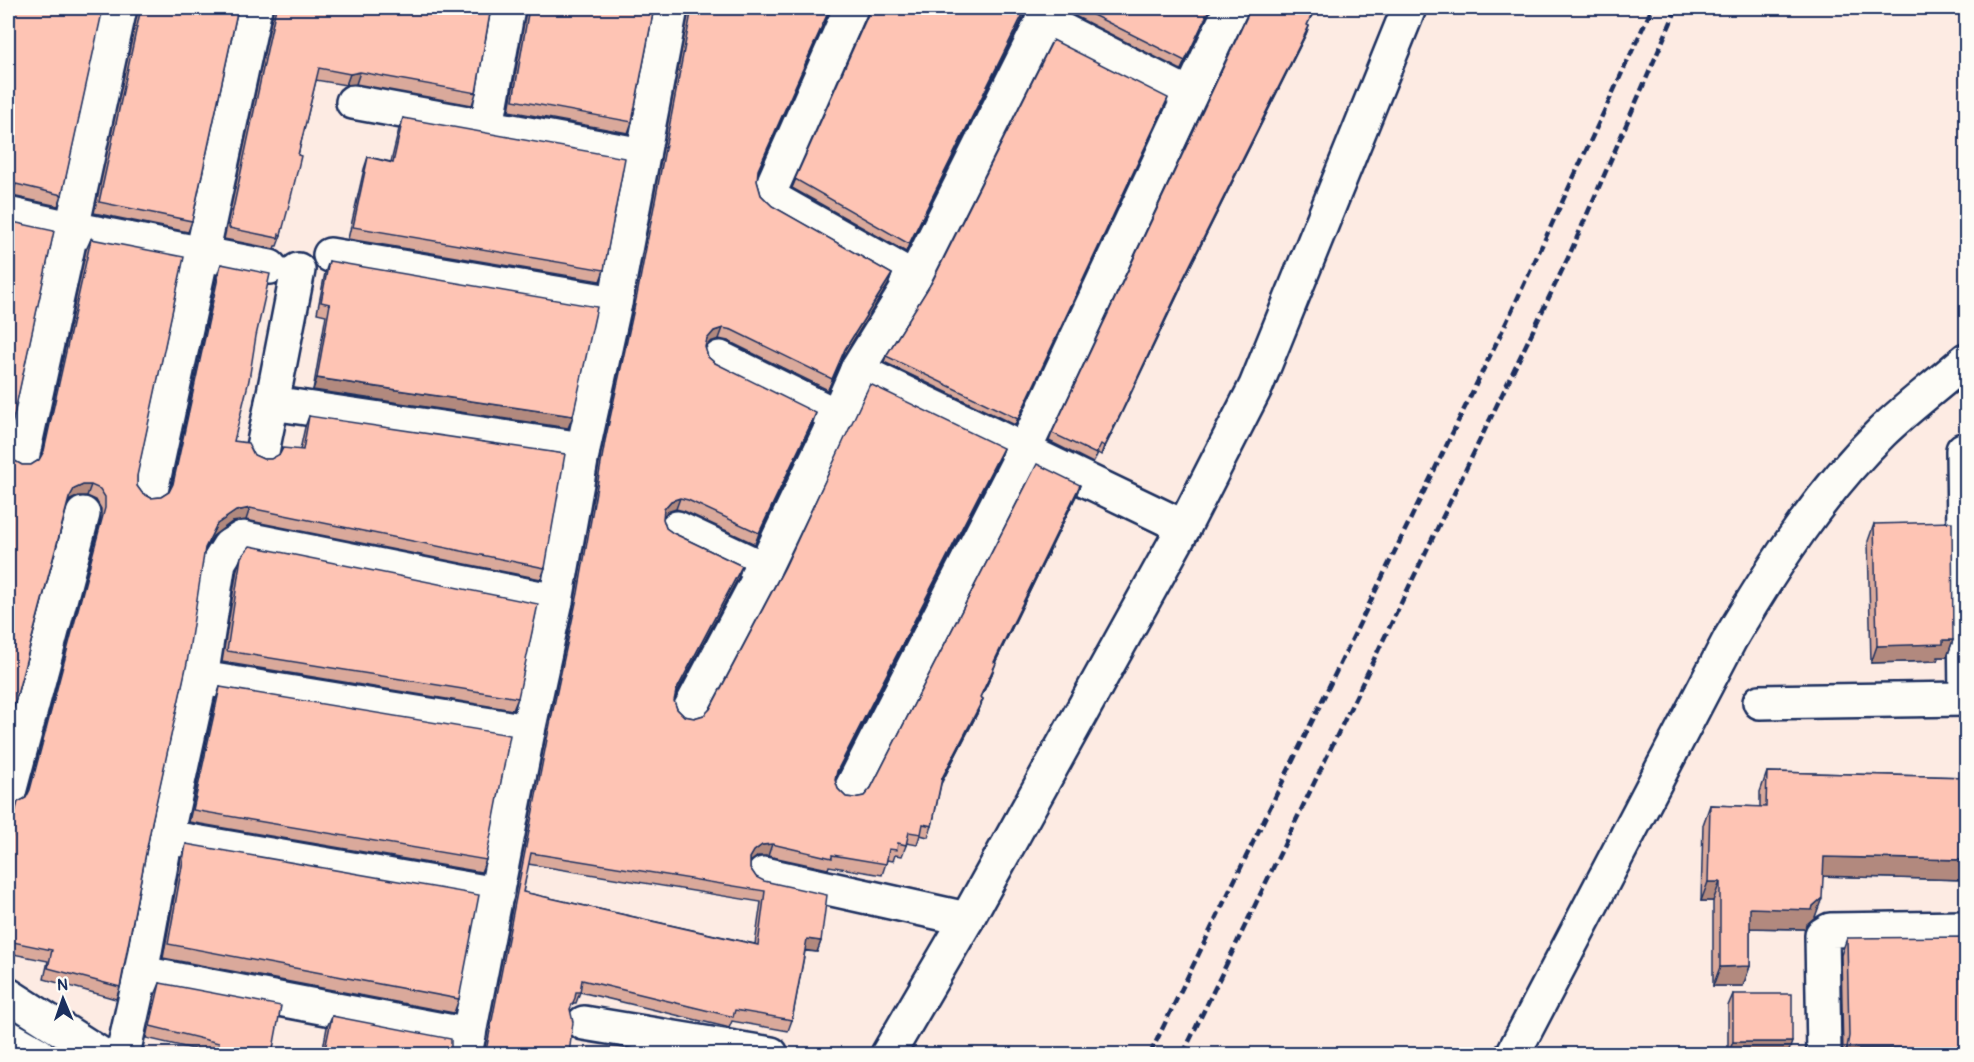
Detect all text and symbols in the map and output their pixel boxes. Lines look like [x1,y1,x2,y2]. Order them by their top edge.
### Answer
north arrow [33,969,93,1029]
text: N [57,975,68,995]

